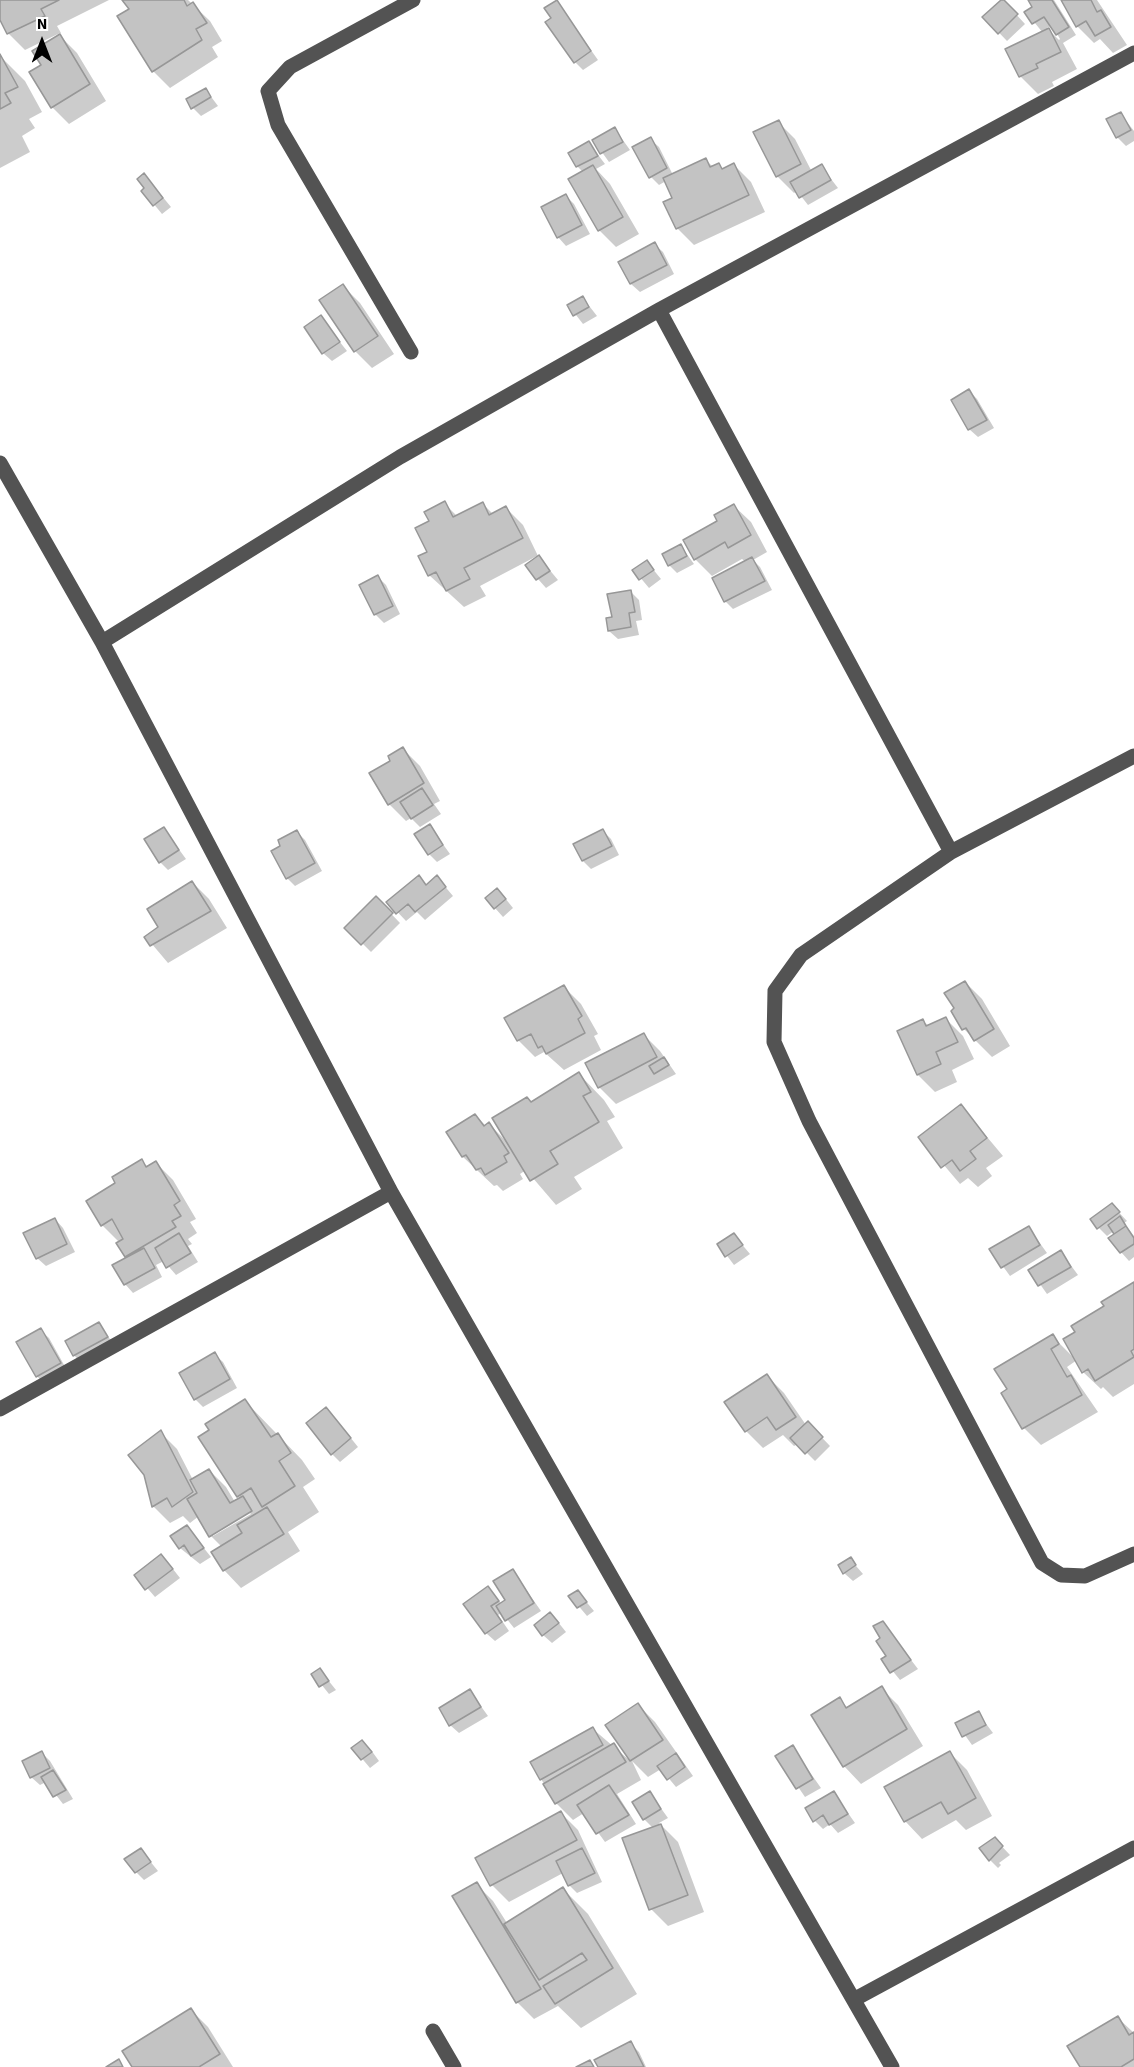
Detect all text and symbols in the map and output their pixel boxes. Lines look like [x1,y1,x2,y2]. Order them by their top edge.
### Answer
north arrow [12,12,72,72]
text: N [37,13,47,35]

